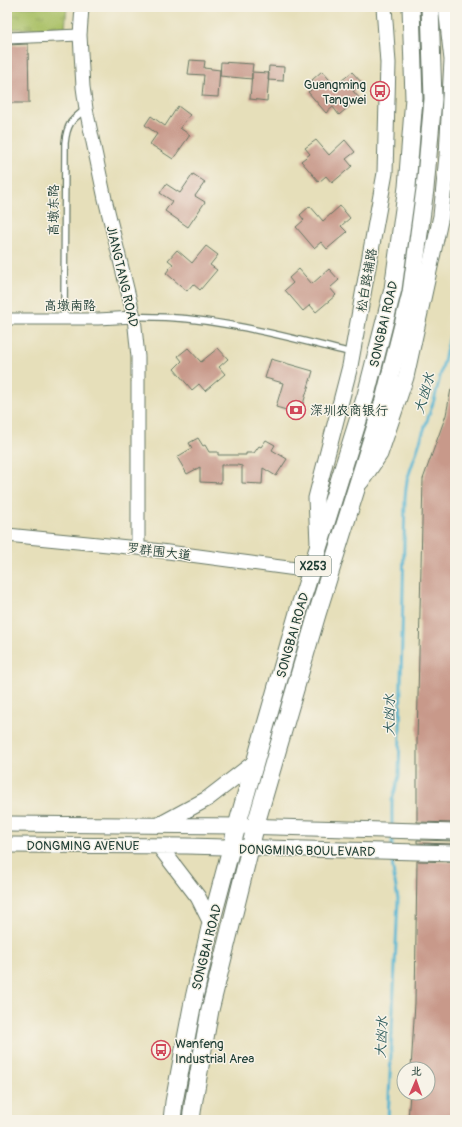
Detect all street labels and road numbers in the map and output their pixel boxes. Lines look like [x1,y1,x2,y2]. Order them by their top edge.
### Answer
street label: 高墩东路 [46,184,62,236]
street label: JIANGTANG ROAD [103,224,141,329]
street label: 松白路辅路 [353,247,381,314]
street label: SONGBAI ROAD [366,280,402,369]
street label: 高墩南路 [44,298,96,314]
street label: 罗群围大道 [126,540,192,564]
road number: X253 [295,556,331,576]
street label: SONGBAI ROAD [273,591,313,680]
street label: DONGMING AVENUE [27,838,140,854]
street label: DONGMING BOULEVARD [239,842,375,860]
street label: SONGBAI ROAD [189,903,225,992]

